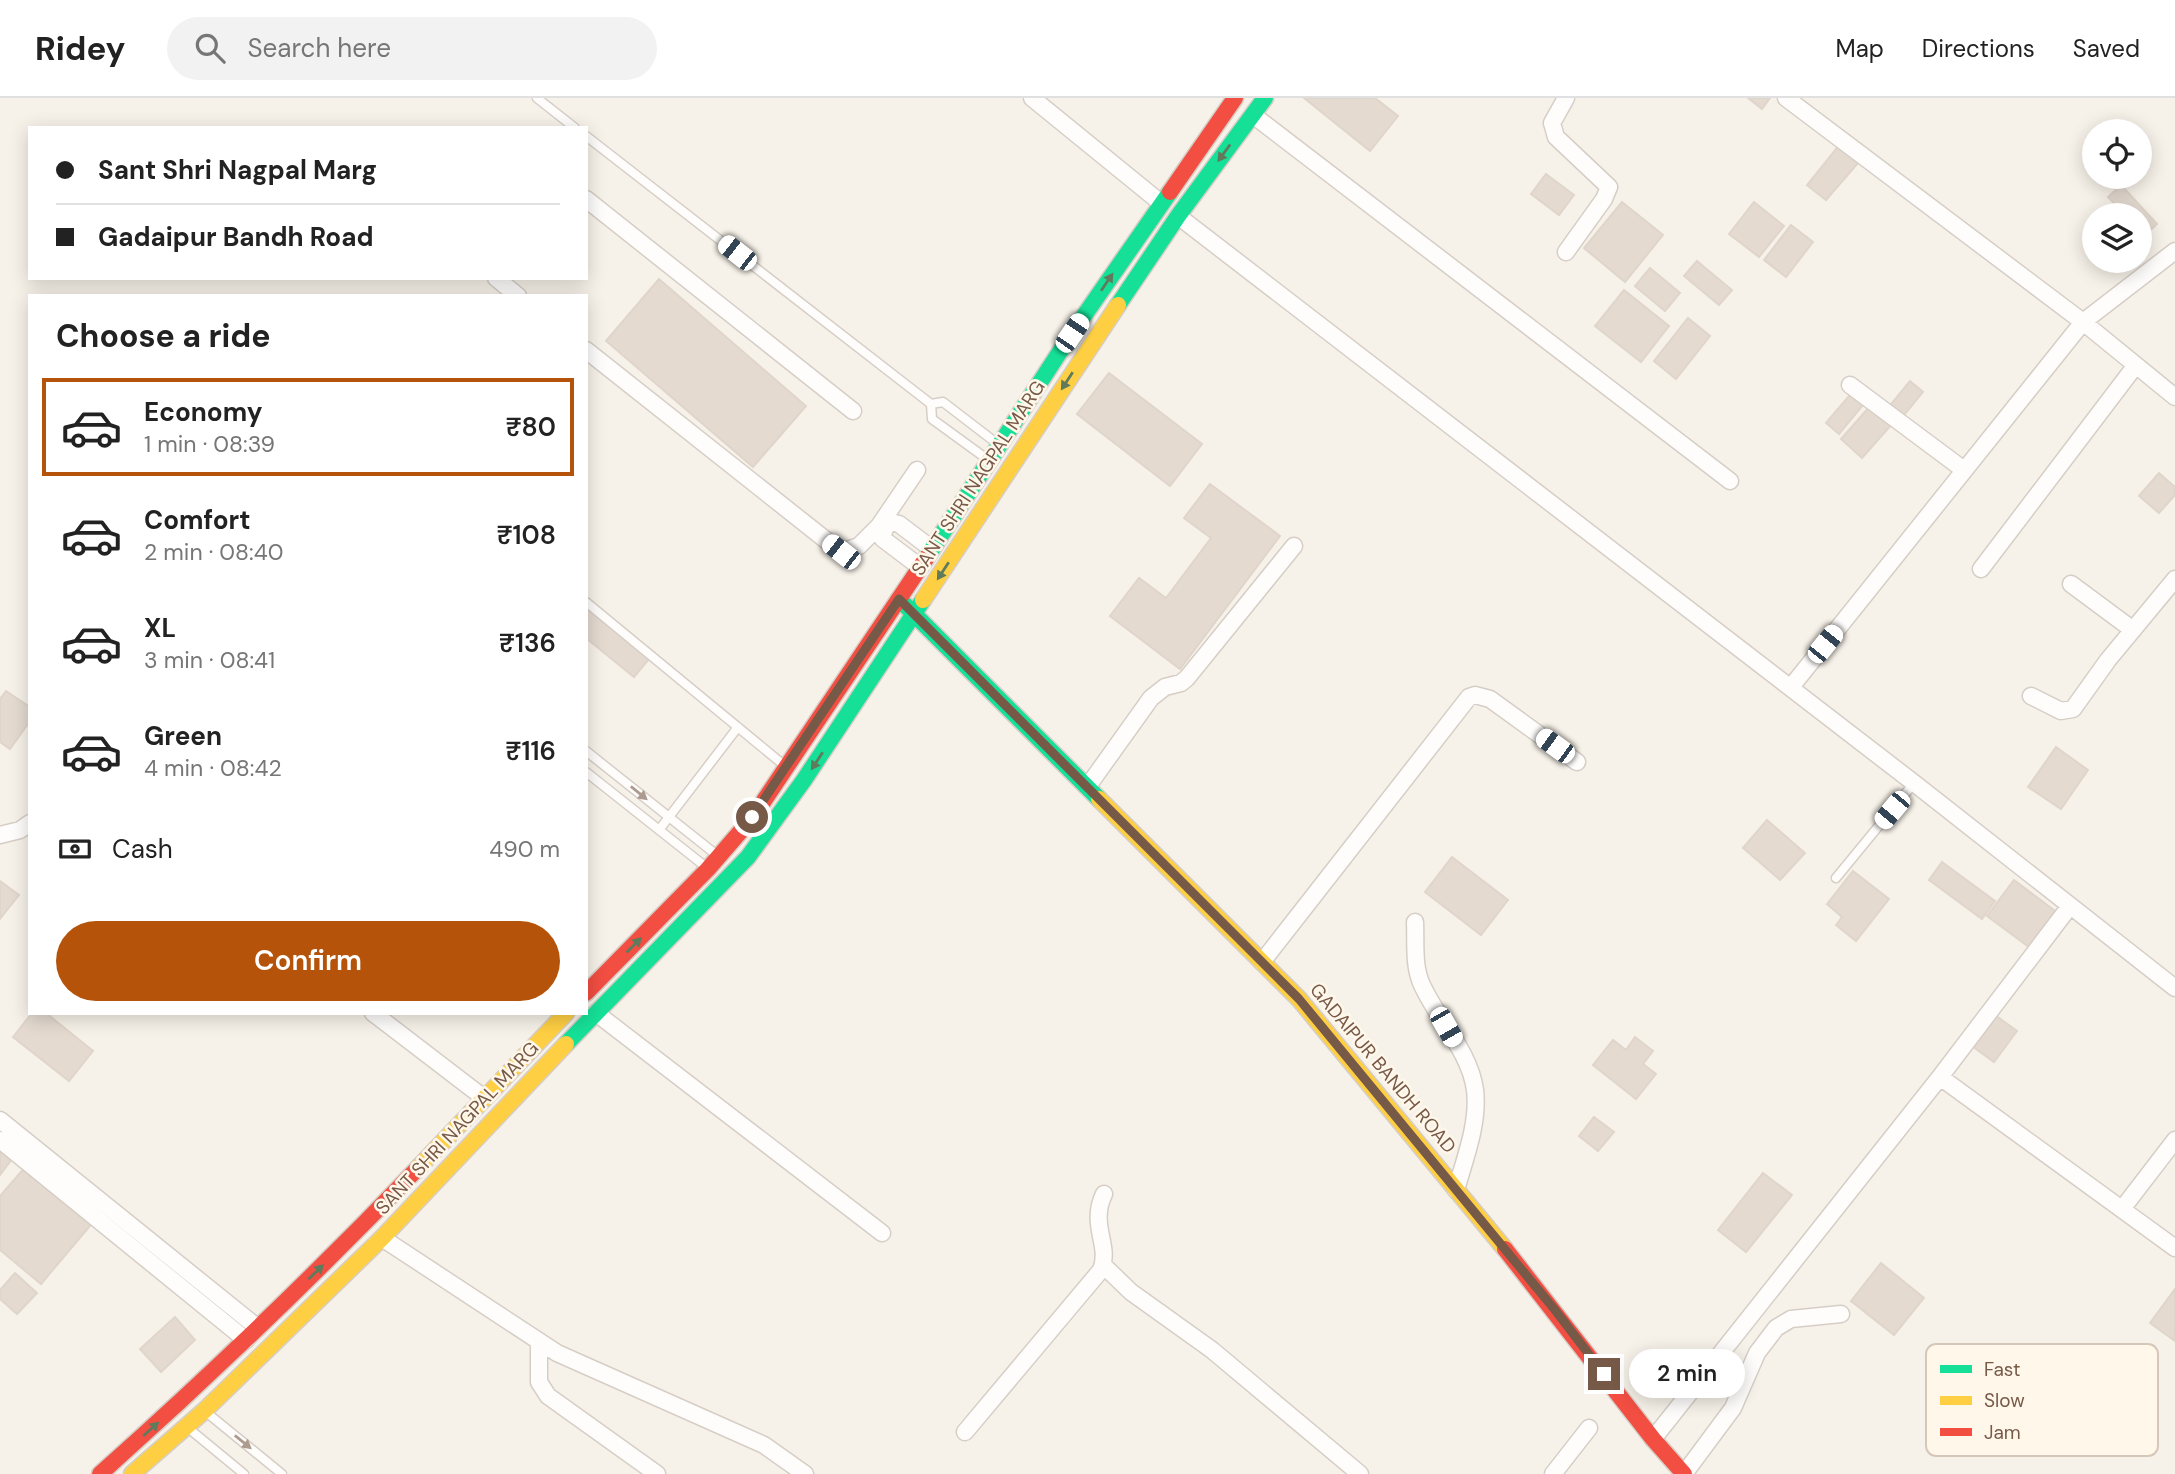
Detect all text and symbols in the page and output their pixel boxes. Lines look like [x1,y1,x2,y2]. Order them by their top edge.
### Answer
search box [167,17,657,80]
text: Ridey [35,27,125,70]
icon: search [191,29,229,67]
text: Search here [247,31,391,65]
text: Map [1836,33,1884,64]
text: Directions [1922,33,2035,64]
text: Saved [2073,33,2140,64]
map controls [2082,119,2152,273]
button: locate [2082,119,2152,189]
one-way arrow [1218,144,1232,162]
text: Sant Shri Nagpal Marg [98,153,377,187]
button: layers [2082,203,2152,273]
text: Gadaipur Bandh Road [98,220,373,254]
car [714,232,761,274]
one-way arrow [1100,273,1114,291]
car [1052,310,1093,356]
text: Choose a ride [56,315,271,357]
one-way arrow [1061,371,1074,390]
street label: SANT SHRI NAGPAL MARG [905,376,1051,580]
text: Economy [144,395,262,429]
icon: car [60,396,123,459]
text: ₹80 [505,410,556,444]
text: 1 min · 08:39 [144,429,275,459]
text: Comfort [144,503,250,537]
icon: car [60,504,123,567]
text: ₹108 [496,518,556,552]
car [818,531,865,573]
text: 2 min · 08:40 [144,537,283,567]
one-way arrow [936,561,949,581]
text: XL [144,611,176,645]
icon: car [60,612,123,675]
car [1804,621,1847,667]
text: ₹136 [499,626,556,660]
text: 3 min · 08:41 [144,645,275,675]
text: Green [144,719,222,753]
icon: car [60,720,123,783]
car [1532,725,1579,767]
text: ₹116 [505,734,556,768]
one-way arrow [811,751,824,771]
text: 4 min · 08:42 [144,753,282,783]
one-way arrow [630,786,648,801]
car [1871,787,1914,833]
route start [736,801,768,833]
icon: cash [56,830,94,868]
text: Cash [112,832,173,866]
text: 490 m [489,834,560,864]
button: Confirm [56,921,560,1001]
one-way arrow [626,936,643,953]
street label: GADAIPUR BANDH ROAD [1304,978,1462,1158]
car [1427,1004,1466,1050]
street label: SANT SHRI NAGPAL MARG [370,1036,544,1220]
one-way arrow [307,1265,324,1281]
legend [1926,1344,2158,1456]
callout: 2 min [1628,1350,1744,1398]
text: Fast [1984,1357,2020,1382]
route end [1588,1358,1620,1390]
text: 2 min [1657,1358,1717,1388]
text: Slow [1984,1388,2025,1413]
text: Jam [1984,1420,2021,1445]
one-way arrow [142,1421,160,1437]
one-way arrow [234,1435,252,1449]

